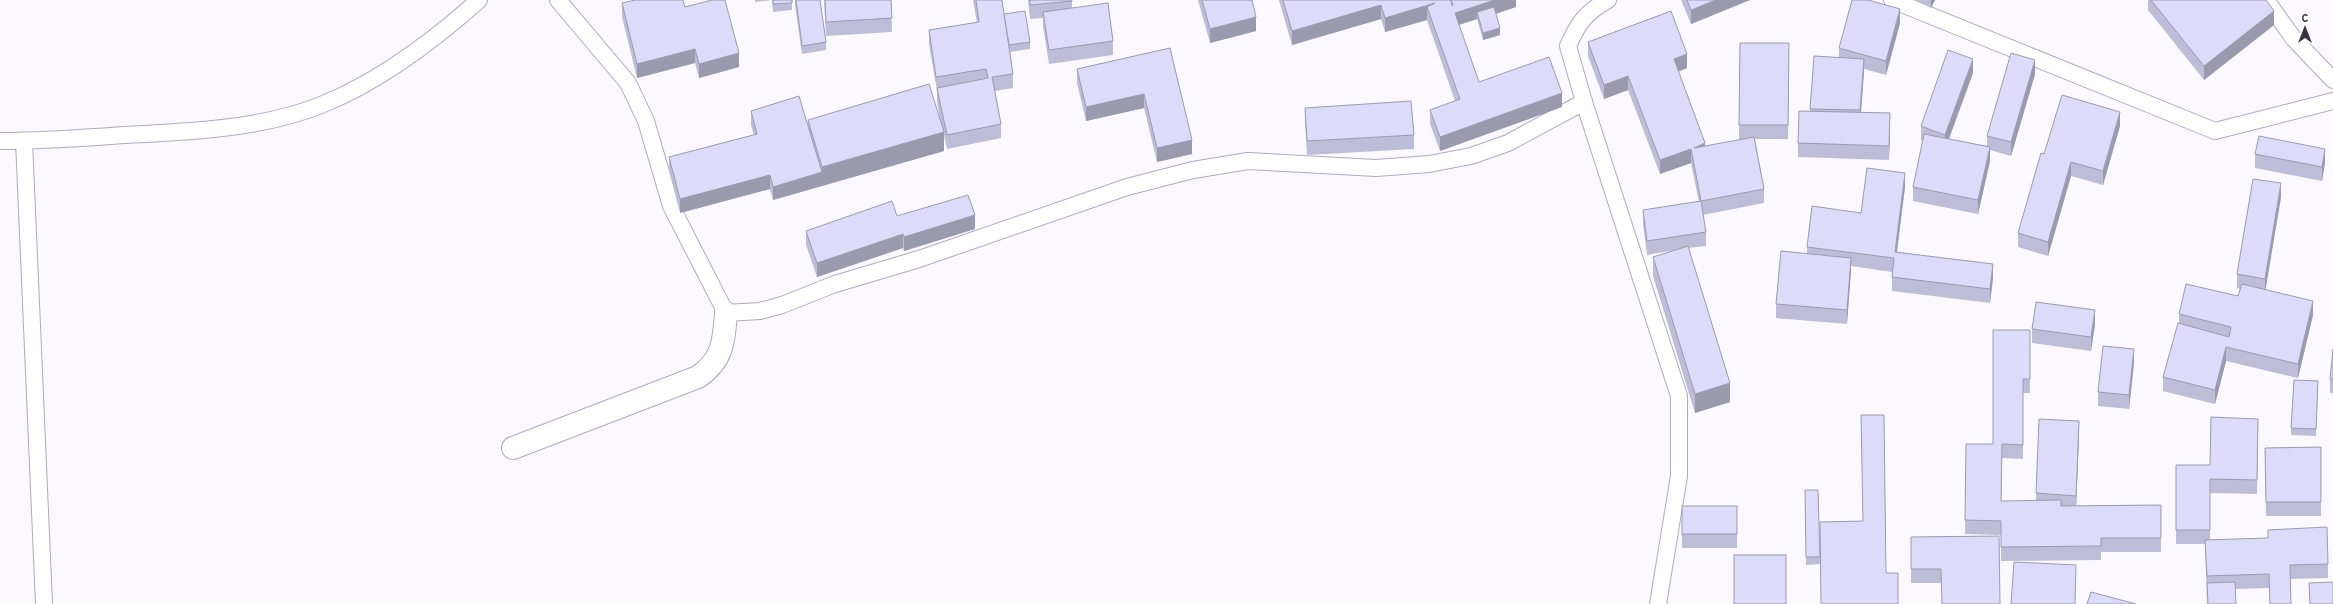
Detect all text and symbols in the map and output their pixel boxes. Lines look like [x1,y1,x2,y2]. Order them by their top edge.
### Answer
north arrow [2285,8,2325,48]
text: С [2301,12,2309,26]

